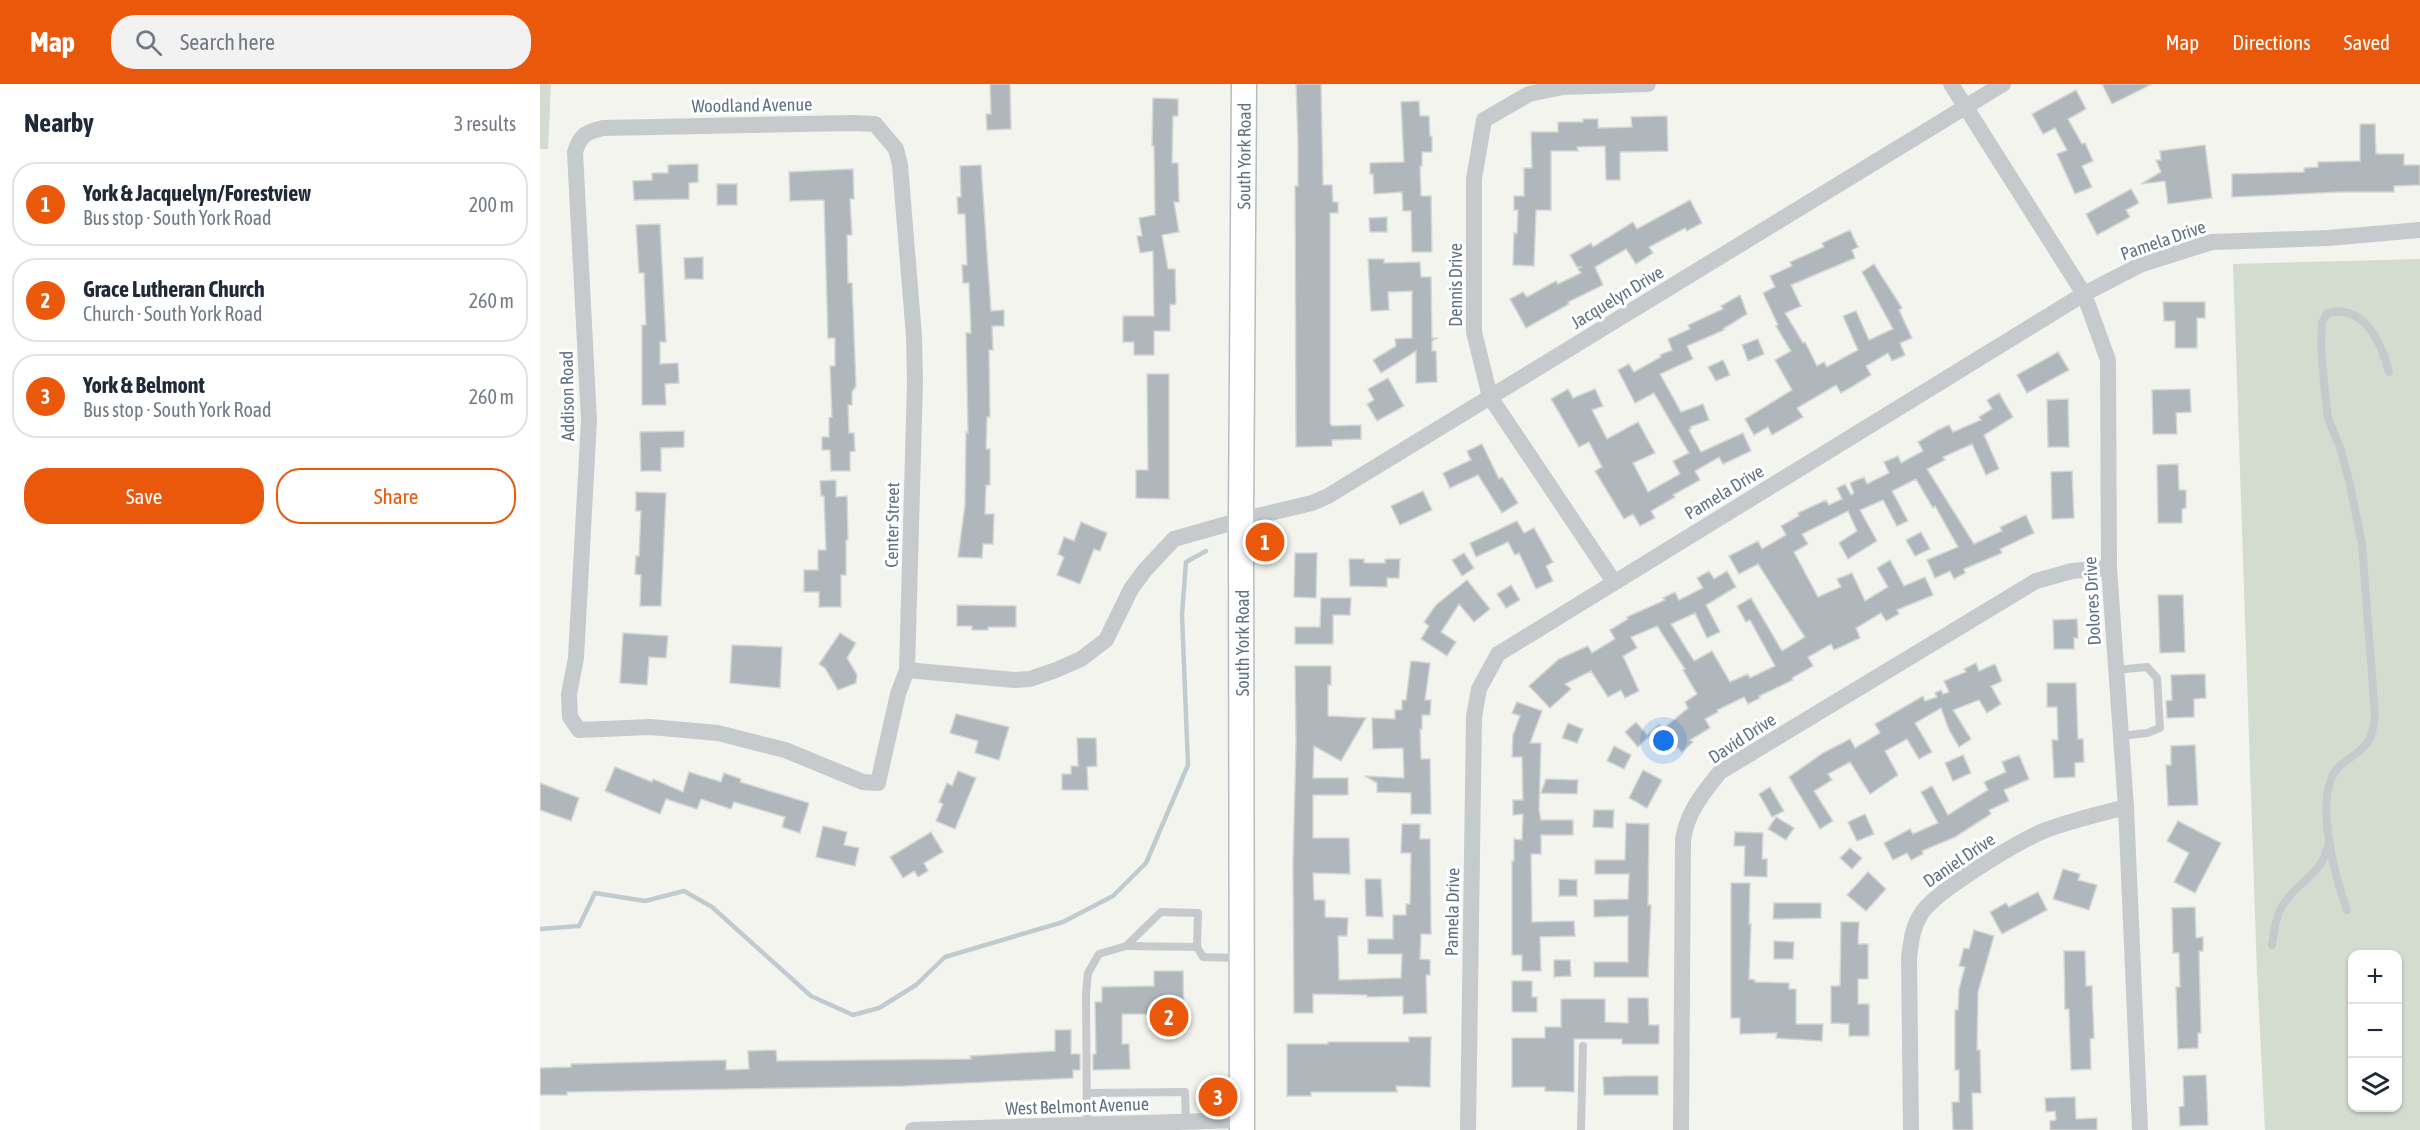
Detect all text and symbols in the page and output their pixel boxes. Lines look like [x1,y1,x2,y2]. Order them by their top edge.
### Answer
search box [111,15,531,69]
text: Map [30,26,75,58]
icon: search [132,26,165,59]
text: Search here [180,29,275,55]
text: Map [2165,30,2199,54]
text: Directions [2232,30,2311,54]
text: Saved [2344,30,2390,54]
street label: Woodland Avenue [691,93,813,117]
street label: South York Road [1233,103,1254,209]
text: Nearby [24,108,94,138]
text: 3 results [454,112,516,135]
text: York & Jacquelyn/Forestview [83,180,311,206]
text: 1 [41,193,50,216]
text: 200 m [469,193,514,216]
text: Bus stop · South York Road [83,206,272,229]
street label: Pamela Drive [2118,216,2208,264]
street label: Dennis Drive [1445,243,1466,327]
street label: Jacquelyn Drive [1567,261,1667,333]
text: Grace Lutheran Church [83,276,265,302]
text: 2 [41,289,50,312]
text: 260 m [469,289,514,312]
text: Church · South York Road [83,302,263,325]
street label: Addison Road [556,351,578,441]
text: York & Belmont [83,372,205,398]
text: 3 [41,385,50,408]
text: 260 m [469,385,514,408]
text: Bus stop · South York Road [83,398,272,421]
street label: Pamela Drive [1681,460,1767,524]
button: Save [24,468,264,524]
button: Share [276,468,516,524]
street label: Center Street [881,482,903,568]
pin: 1 [1246,520,1284,564]
street label: Dolores Drive [2079,556,2105,646]
street label: South York Road [1232,590,1253,696]
street label: David Drive [1704,709,1780,767]
your location [1649,726,1678,755]
street label: Daniel Drive [1919,828,1999,892]
street label: Pamela Drive [1441,868,1463,956]
map controls [2348,950,2402,1112]
button: + [2348,950,2402,1004]
pin: 2 [1150,994,1188,1040]
button: − [2348,1004,2402,1058]
button: layers [2348,1058,2402,1112]
pin: 3 [1198,1074,1238,1120]
street label: West Belmont Avenue [1005,1093,1149,1119]

